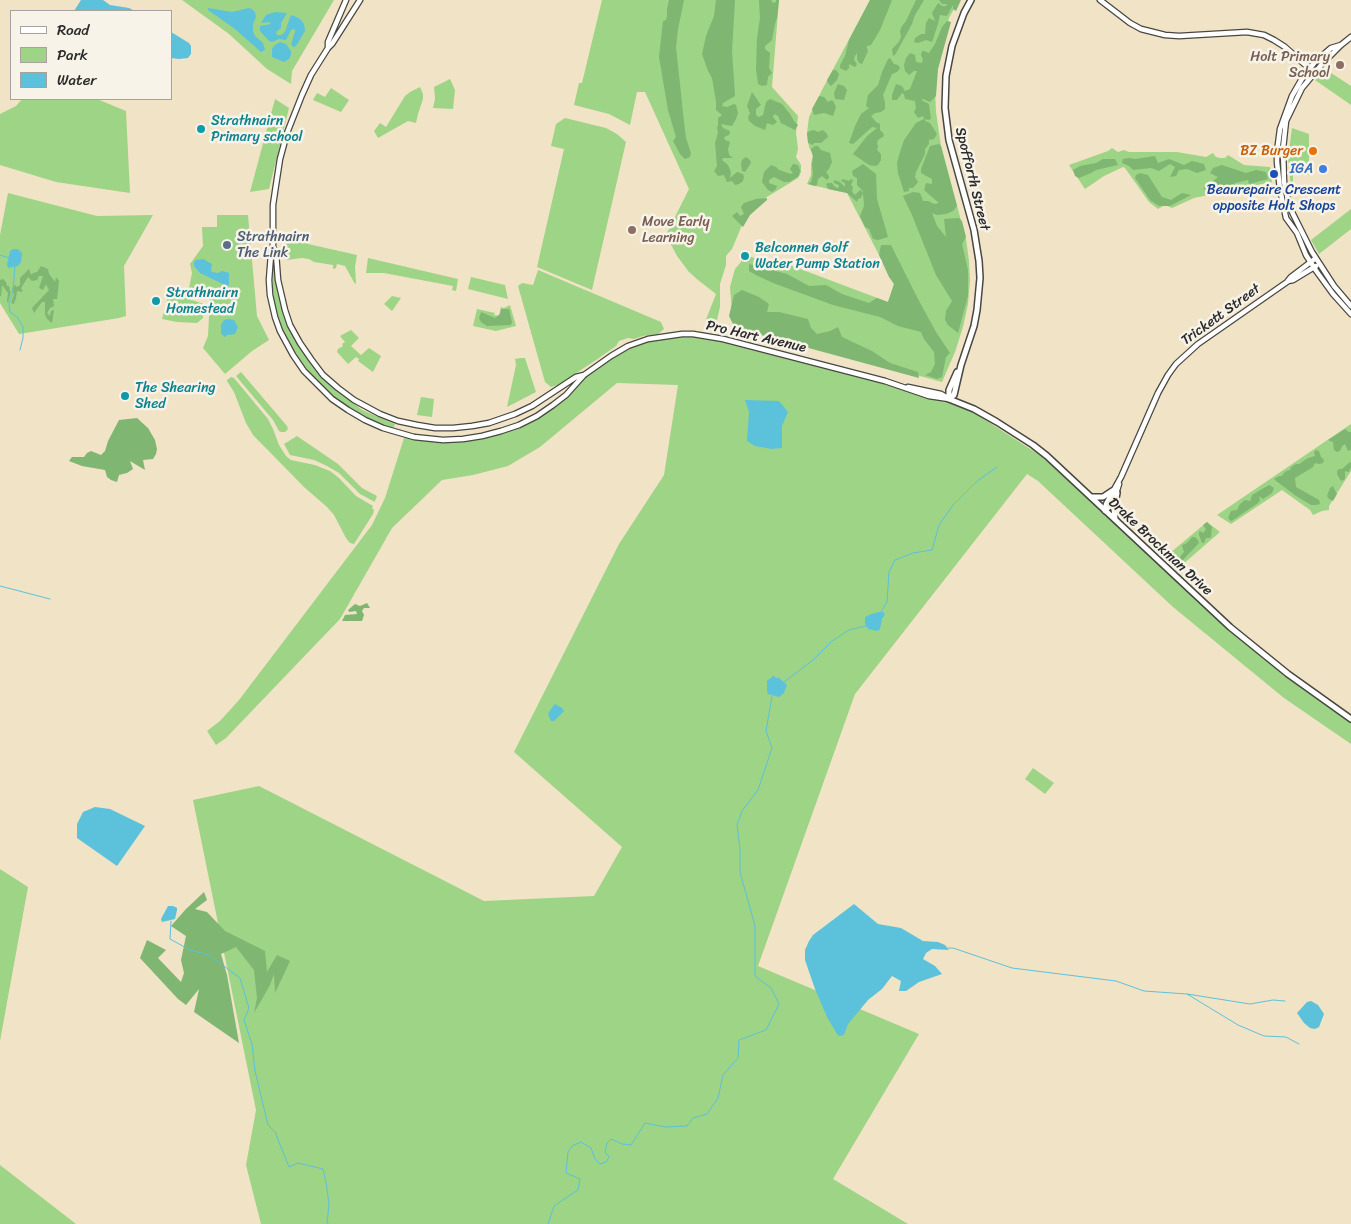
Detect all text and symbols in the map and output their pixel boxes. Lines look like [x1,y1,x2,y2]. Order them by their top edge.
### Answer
legend [10,10,172,100]
text: Road [57,17,89,43]
text: Park [57,42,88,68]
place label: Holt Primary School [1250,49,1330,82]
marker: Holt Primary School [1334,59,1346,71]
text: Water [57,67,97,93]
place label: Strathnairn Primary school [211,113,303,146]
marker: Strathnairn Primary school [195,123,207,135]
street label: Spofforth Street [951,126,993,232]
place label: BZ Burger [1240,143,1303,159]
marker: BZ Burger [1307,145,1319,157]
place label: IGA [1290,161,1313,177]
marker: IGA [1317,163,1329,175]
marker: Beaurepaire Crescent opposite Holt Shops [1268,168,1280,180]
place label: Beaurepaire Crescent opposite Holt Shops [1207,182,1341,214]
place label: Move Early Learning [642,214,710,246]
marker: Move Early Learning [626,224,638,236]
place label: Strathnairn The Link [237,229,309,262]
marker: Strathnairn The Link [221,239,233,251]
place label: Belconnen Golf Water Pump Station [755,240,880,272]
marker: Belconnen Golf Water Pump Station [739,250,751,262]
street label: Trickett Street [1178,281,1264,349]
place label: Strathnairn Homestead [166,285,238,318]
marker: Strathnairn Homestead [150,295,162,307]
street label: Pro Hart Avenue [704,317,808,357]
place label: The Shearing Shed [135,380,216,412]
marker: The Shearing Shed [119,390,131,402]
street label: Drake Brockman Drive [1104,494,1216,600]

